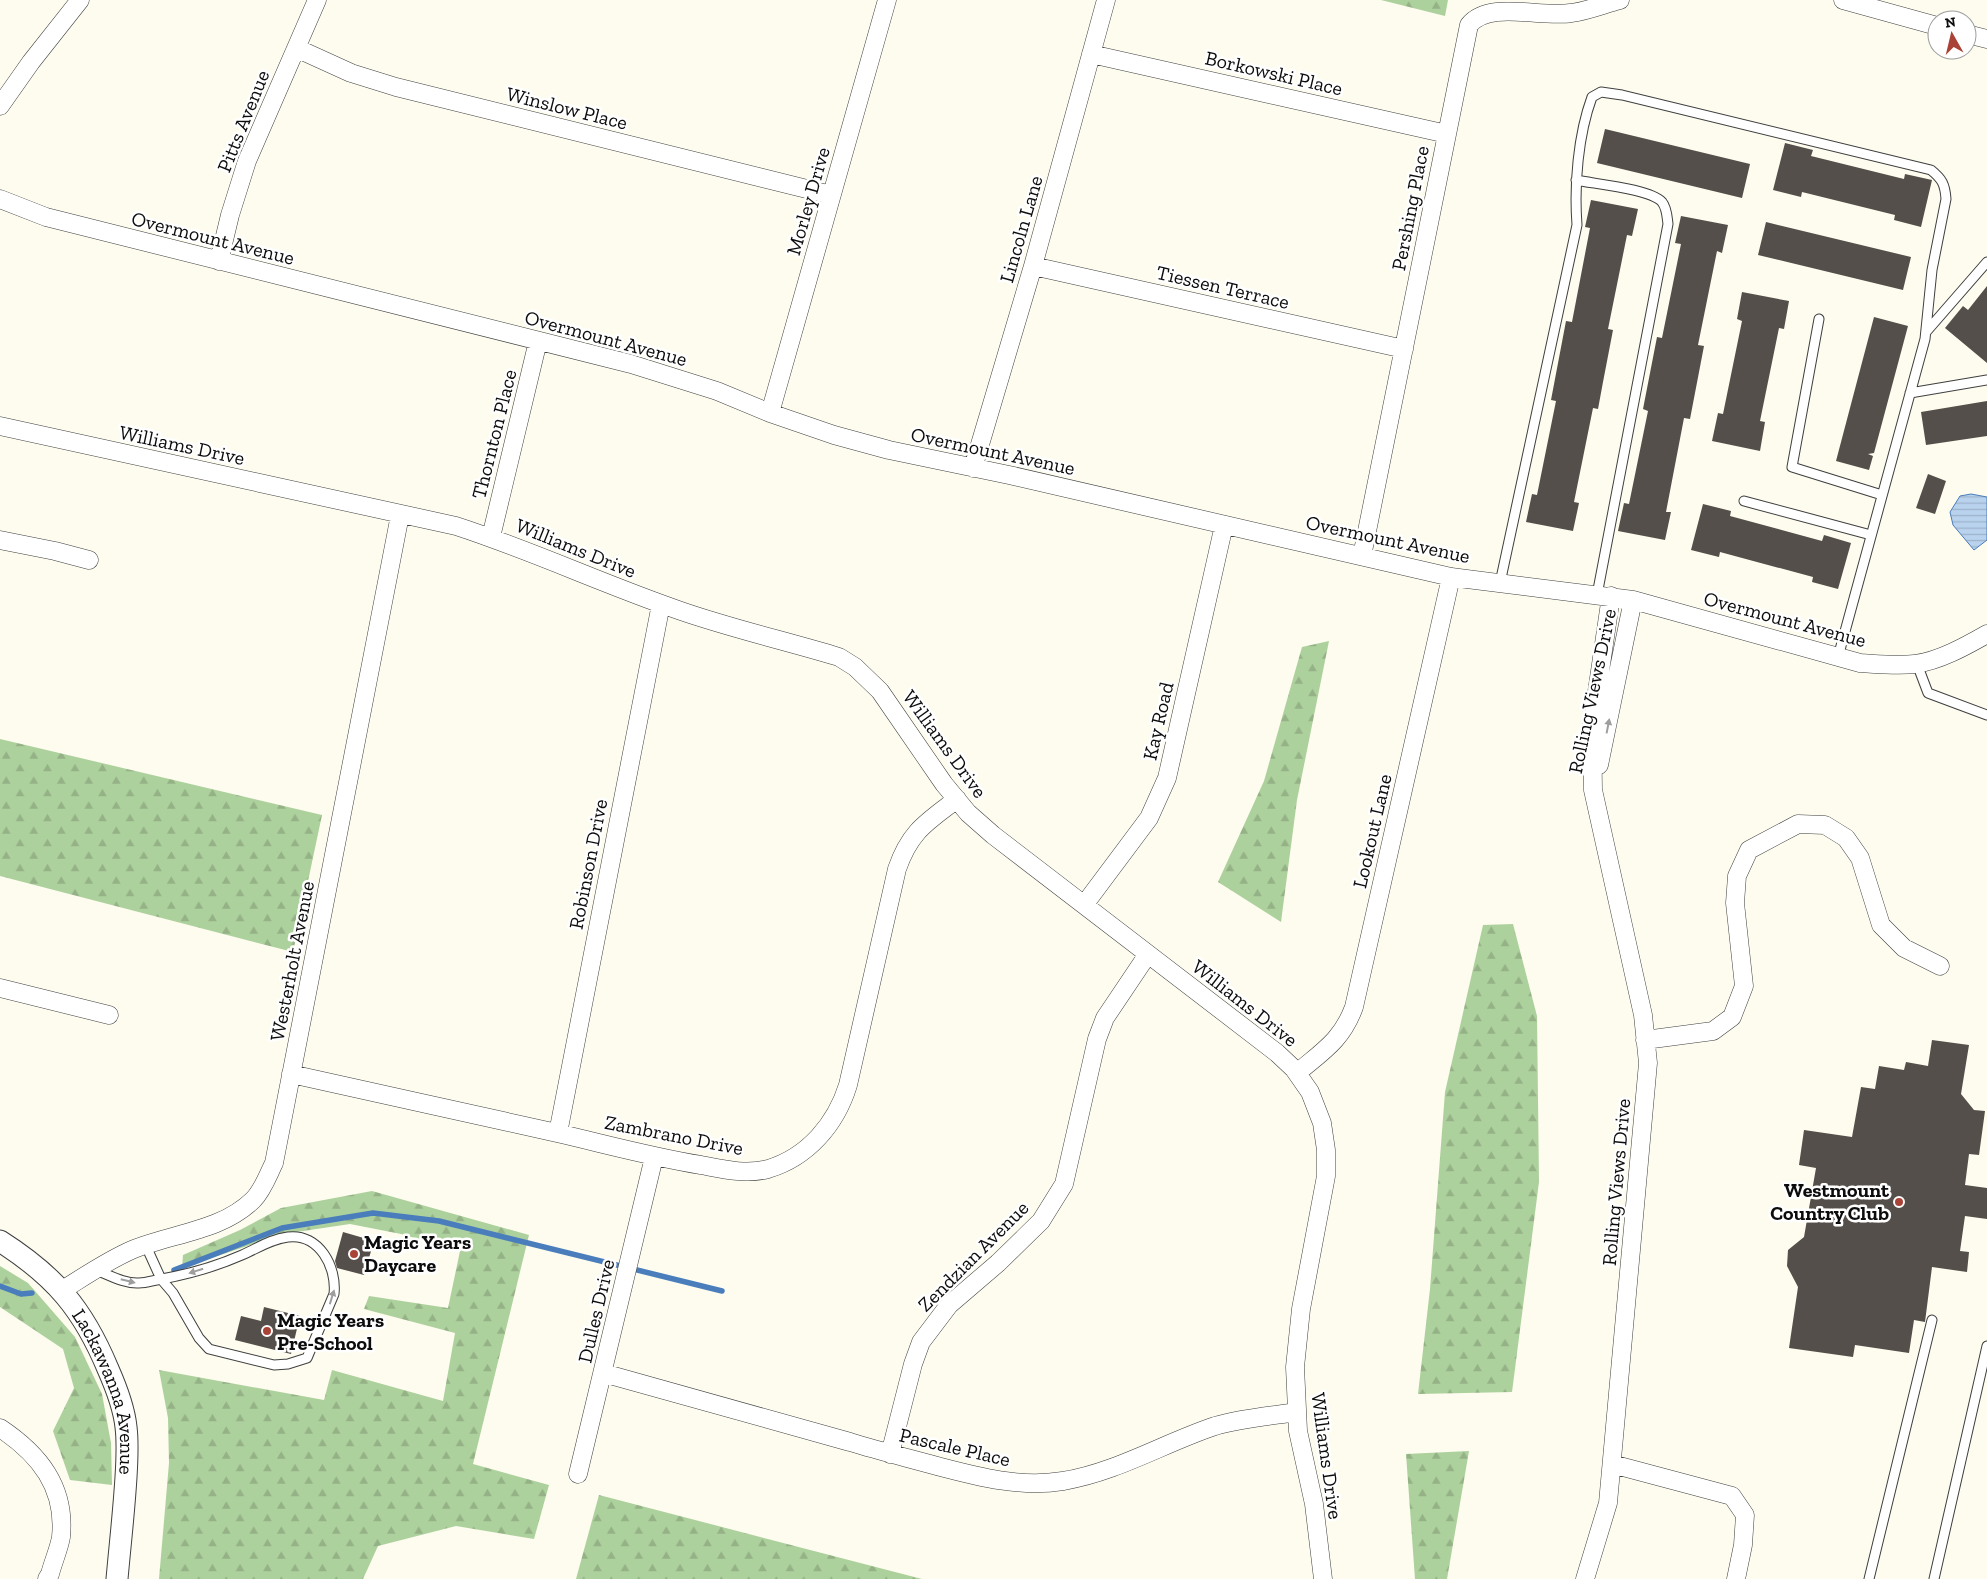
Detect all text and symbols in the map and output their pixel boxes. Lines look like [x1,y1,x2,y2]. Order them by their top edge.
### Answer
north arrow [1927,10,1977,60]
text: N [1944,13,1957,32]
street label: Borkowski Place [1203,46,1345,100]
street label: Pitts Avenue [212,66,274,176]
street label: Winslow Place [504,81,630,135]
street label: Morley Drive [781,144,835,258]
street label: Pershing Place [1386,144,1434,272]
street label: Lincoln Lane [994,173,1048,285]
street label: Overmount Avenue [129,206,297,270]
street label: Tiessen Terrace [1154,260,1292,314]
street label: Overmount Avenue [522,305,690,371]
street label: Thornton Place [466,367,522,501]
street label: Williams Drive [117,420,247,470]
street label: Overmount Avenue [909,422,1077,480]
street label: Overmount Avenue [1304,510,1472,568]
street label: Williams Drive [512,513,640,583]
street label: Overmount Avenue [1701,586,1869,652]
street label: Rolling Views Drive [1563,606,1621,776]
street label: Kay Road [1137,680,1179,762]
street label: Williams Drive [898,685,992,803]
one-way arrow [1605,717,1613,733]
street label: Lookout Lane [1347,772,1397,890]
street label: Robinson Drive [564,797,612,931]
street label: Westerholt Avenue [265,879,319,1043]
street label: Williams Drive [1187,954,1303,1052]
street label: Rolling Views Drive [1597,1097,1635,1267]
street label: Zambrano Drive [603,1110,745,1160]
place label: Westmount Country Club [1770,1178,1890,1225]
street label: Zendzian Avenue [913,1196,1033,1316]
marker: Westmount Country Club [1893,1196,1905,1208]
place label: Magic Years Daycare [364,1230,471,1277]
marker: Magic Years Daycare [348,1248,360,1260]
street label: Dulles Drive [572,1257,620,1365]
one-way arrow [188,1268,203,1276]
one-way arrow [120,1277,135,1285]
one-way arrow [329,1289,337,1304]
street label: Lackawanna Avenue [67,1304,139,1475]
place label: Magic Years Pre-School [277,1308,384,1355]
marker: Magic Years Pre-School [261,1325,273,1337]
street label: Williams Drive [1306,1391,1348,1521]
street label: Pascale Place [897,1423,1013,1471]

